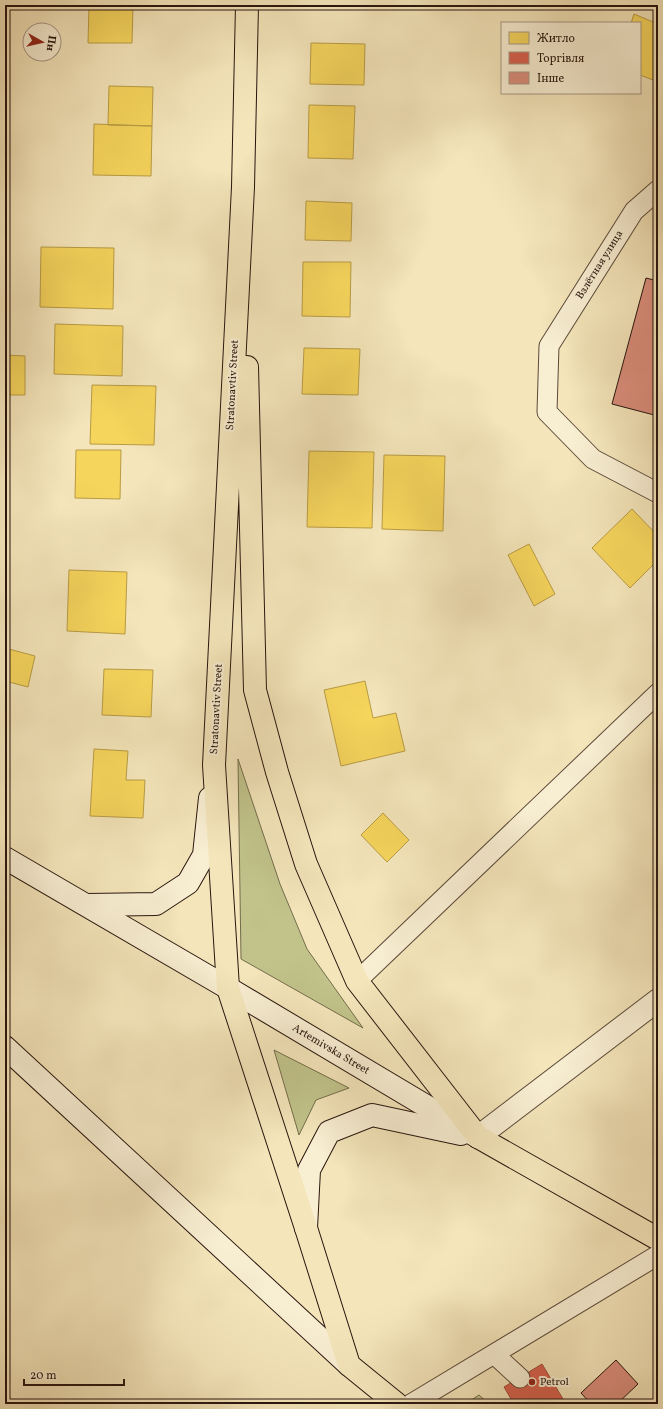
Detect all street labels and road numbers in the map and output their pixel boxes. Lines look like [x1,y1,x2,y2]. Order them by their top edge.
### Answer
street label: Взлётная улица [573,227,627,302]
street label: Stratonavtiv Street [223,339,243,431]
street label: Stratonavtiv Street [207,663,227,755]
street label: Artemivska Street [290,1021,373,1078]

